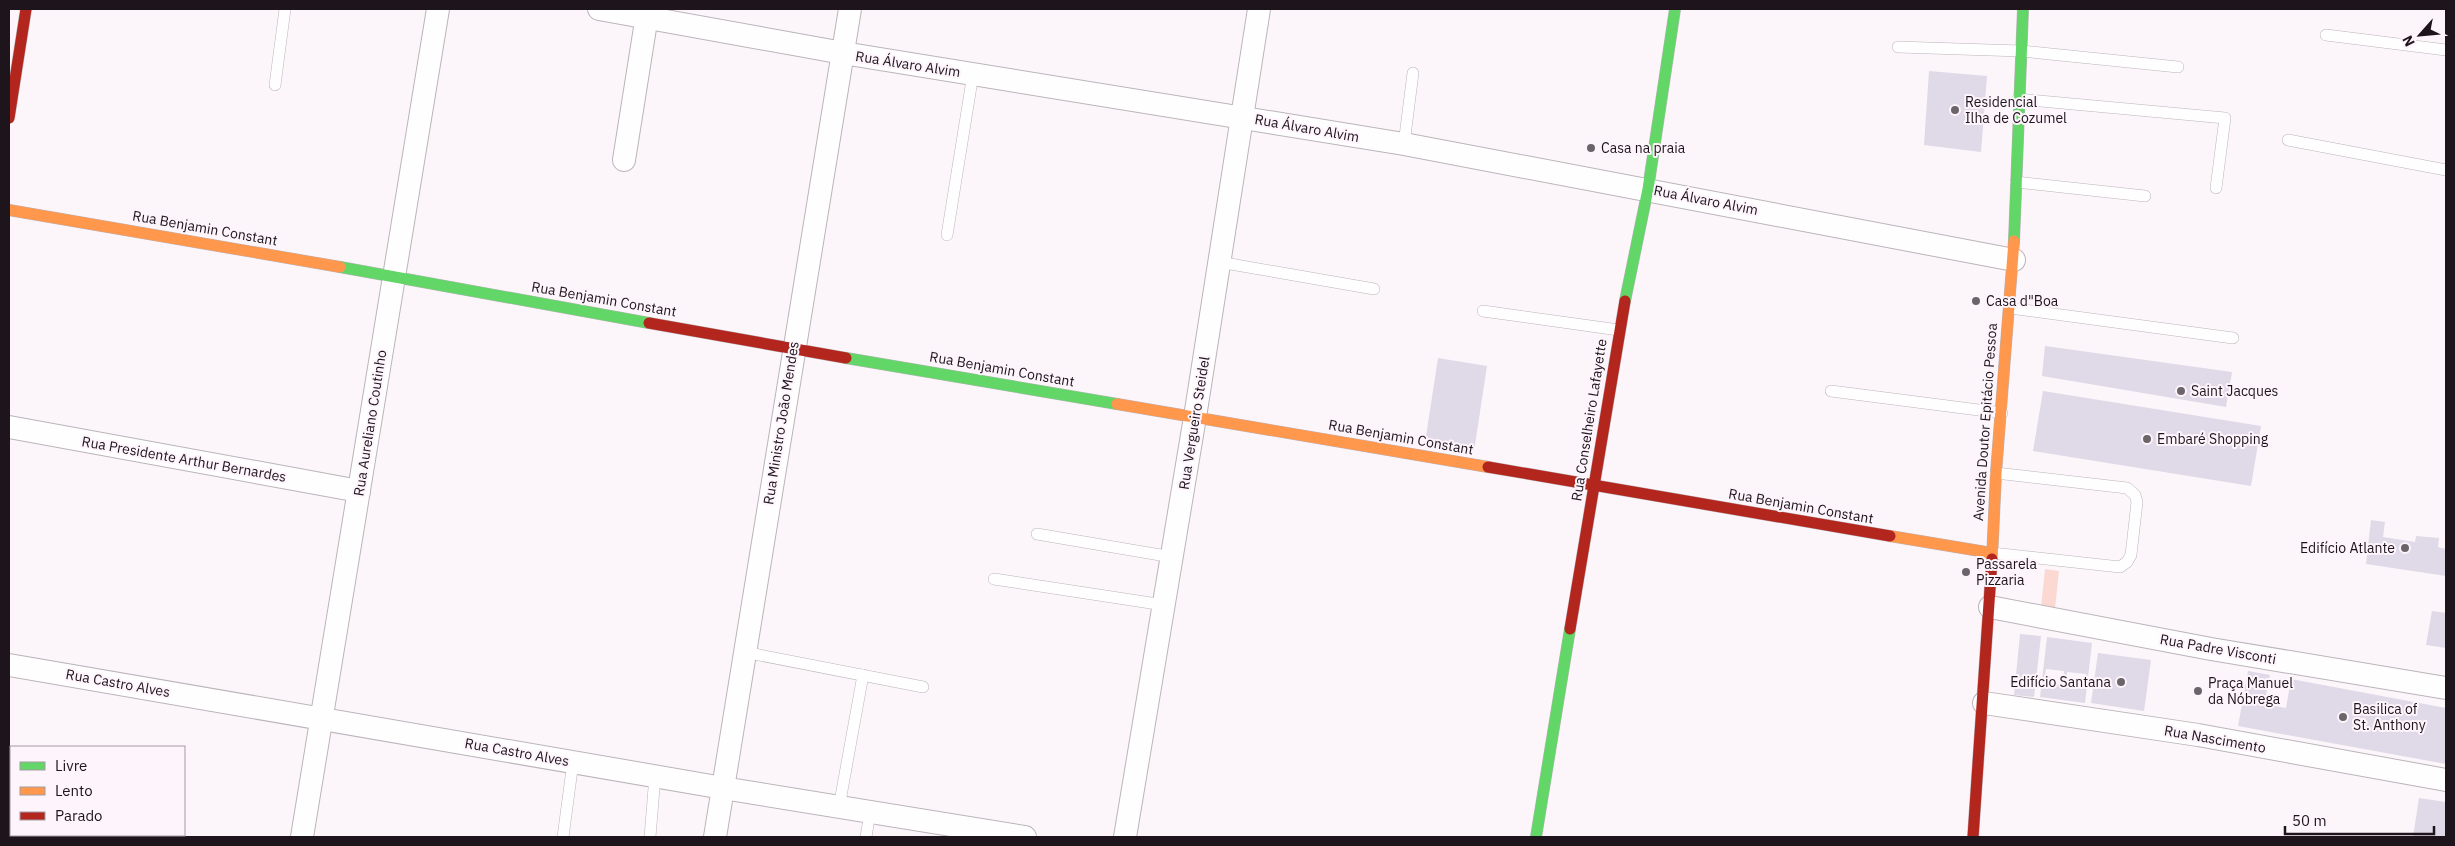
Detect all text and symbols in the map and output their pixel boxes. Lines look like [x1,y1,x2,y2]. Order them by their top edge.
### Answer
north arrow [2395,10,2445,60]
text: N [2398,32,2419,50]
street label: Rua Álvaro Alvim [854,46,962,81]
place label: Residencial Ilha de Cozumel [1965,93,2067,127]
marker: Residencial Ilha de Cozumel [1949,104,1961,116]
street label: Rua Álvaro Alvim [1253,109,1361,146]
place label: Casa na praia [1601,139,1686,157]
marker: Casa na praia [1585,142,1597,154]
street label: Rua Álvaro Alvim [1652,180,1760,219]
street label: Rua Benjamin Constant [131,206,279,250]
street label: Rua Benjamin Constant [530,277,678,321]
place label: Casa d"Boa [1986,292,2059,310]
marker: Casa d"Boa [1970,295,1982,307]
street label: Avenida Doutor Epitácio Pessoa [1969,322,2001,522]
street label: Rua Conselheiro Lafayette [1567,337,1611,502]
street label: Rua Ministro João Mendes [759,340,803,506]
street label: Rua Benjamin Constant [928,347,1076,391]
street label: Rua Aureliano Coutinho [350,348,390,497]
street label: Rua Vergueiro Steidel [1175,355,1213,491]
place label: Saint Jacques [2191,382,2279,400]
marker: Saint Jacques [2175,385,2187,397]
street label: Rua Benjamin Constant [1327,415,1475,459]
place label: Embaré Shopping [2157,430,2269,448]
street label: Rua Presidente Arthur Bernardes [80,432,288,486]
marker: Embaré Shopping [2141,433,2153,445]
street label: Rua Benjamin Constant [1727,484,1875,528]
place label: Edifício Atlante [2300,539,2395,557]
marker: Edifício Atlante [2399,542,2411,554]
place label: Passarela Pizzaria [1976,555,2037,589]
marker: Passarela Pizzaria [1960,566,1972,578]
street label: Rua Padre Visconti [2158,630,2278,668]
street label: Rua Castro Alves [64,665,172,701]
place label: Edifício Santana [2010,673,2112,691]
place label: Praça Manuel da Nóbrega [2208,674,2293,708]
marker: Edifício Santana [2115,676,2127,688]
marker: Praça Manuel da Nóbrega [2192,685,2204,697]
place label: Basilica of St. Anthony [2353,700,2426,734]
marker: Basilica of St. Anthony [2337,711,2349,723]
street label: Rua Nascimento [2163,721,2267,757]
street label: Rua Castro Alves [463,734,571,770]
legend [10,746,185,836]
text: Livre [55,756,87,775]
text: Lento [55,781,93,800]
scale bar [2285,804,2434,836]
text: Parado [55,806,103,825]
text: 50 m [2292,811,2327,830]

